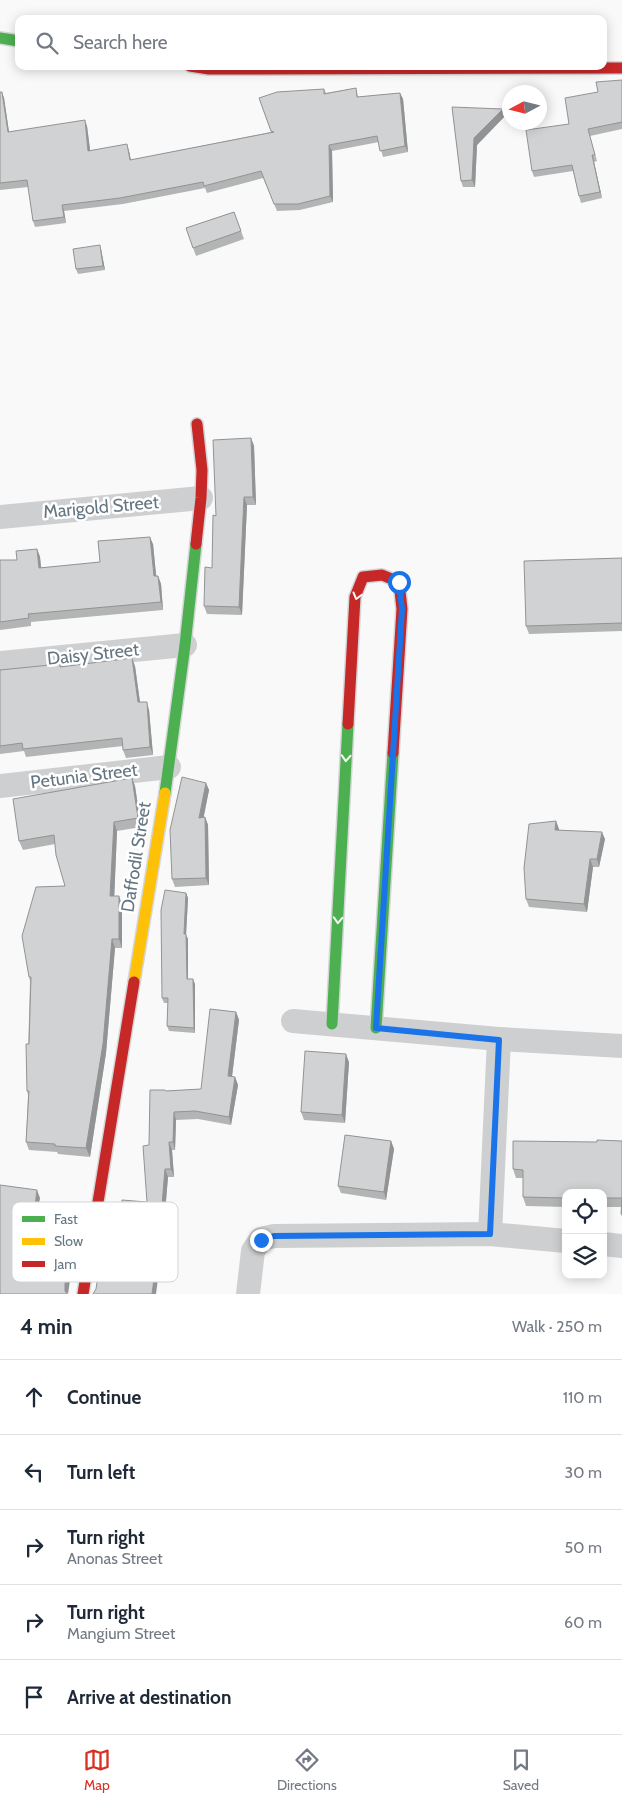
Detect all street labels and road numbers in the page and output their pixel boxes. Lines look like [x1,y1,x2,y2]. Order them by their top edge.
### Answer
street label: Marigold Street [42,491,160,523]
street label: Daisy Street [46,638,140,670]
street label: Petunia Street [29,759,139,793]
street label: Daffodil Street [116,800,156,914]

